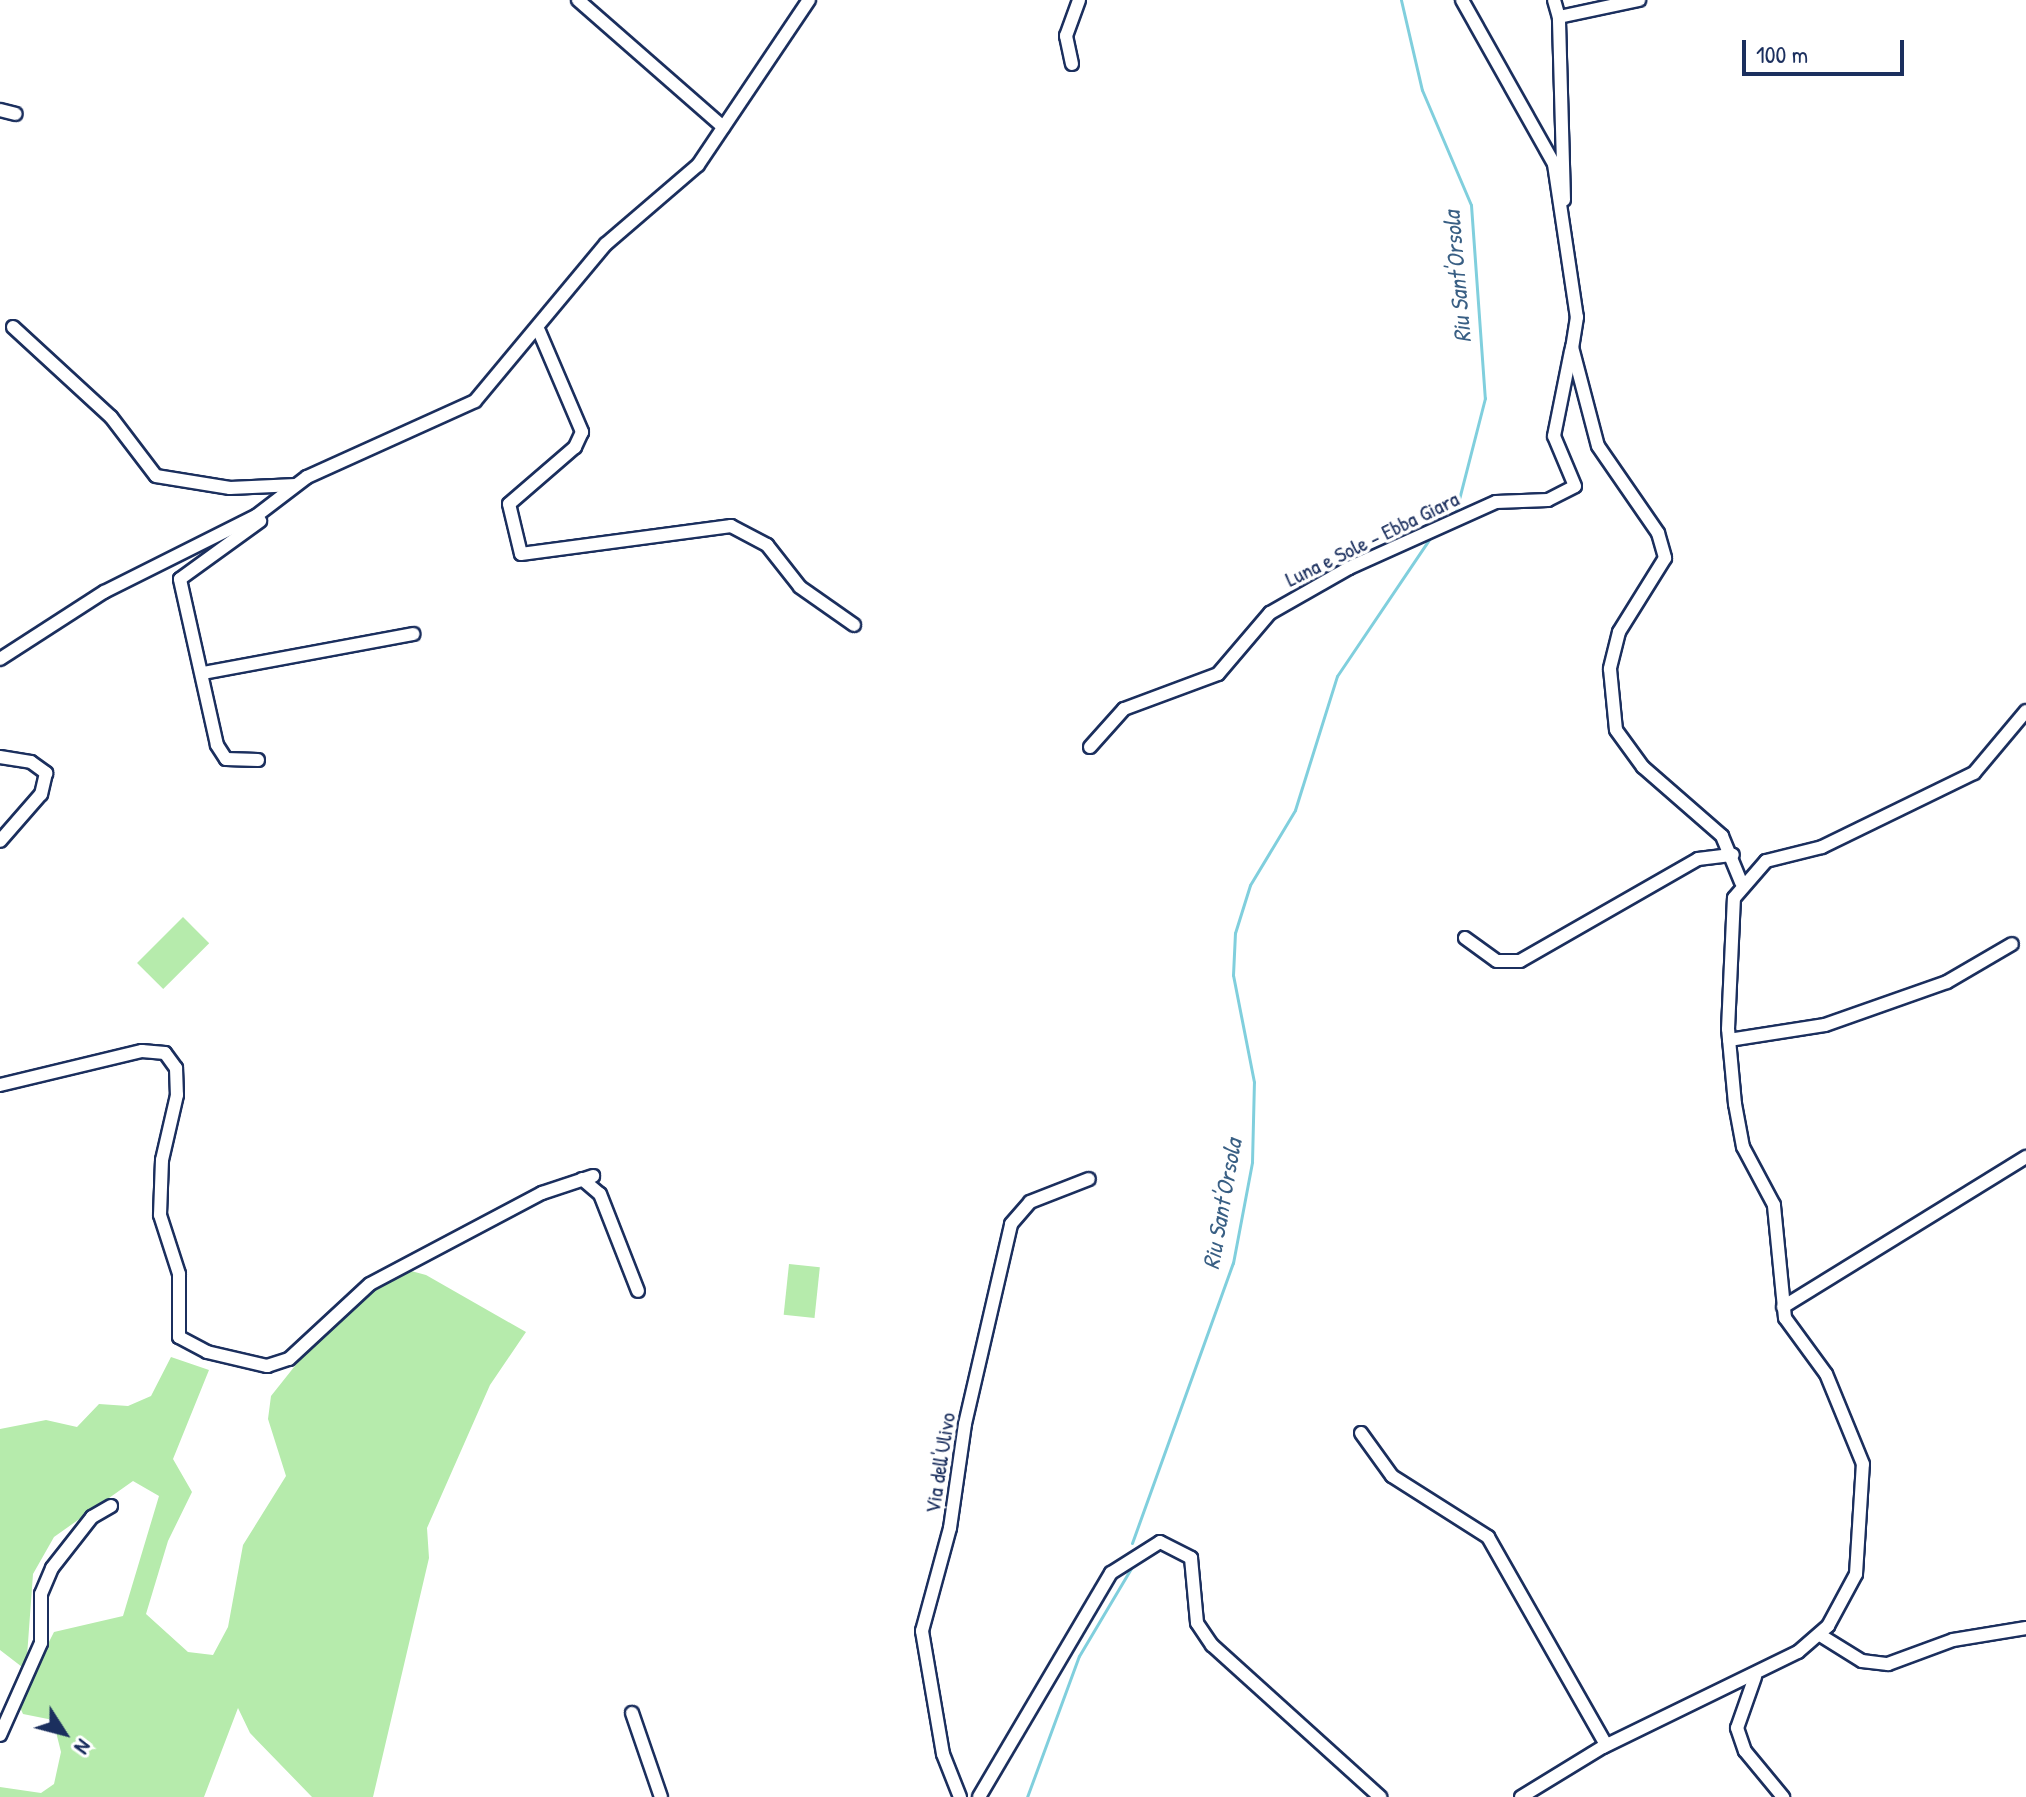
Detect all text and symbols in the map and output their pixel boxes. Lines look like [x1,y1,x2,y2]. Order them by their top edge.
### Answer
scale bar [1746,24,1908,74]
text: 100 m [1756,38,1808,70]
water label: Riu Sant'Orsola [1437,210,1477,344]
street label: Luna e Sole - Ebba Giara [1281,486,1463,592]
water label: Riu Sant'Orsola [1196,1136,1248,1272]
street label: Via dell'Ulivo [919,1411,961,1515]
north arrow [24,1693,104,1773]
text: N [68,1734,99,1761]

